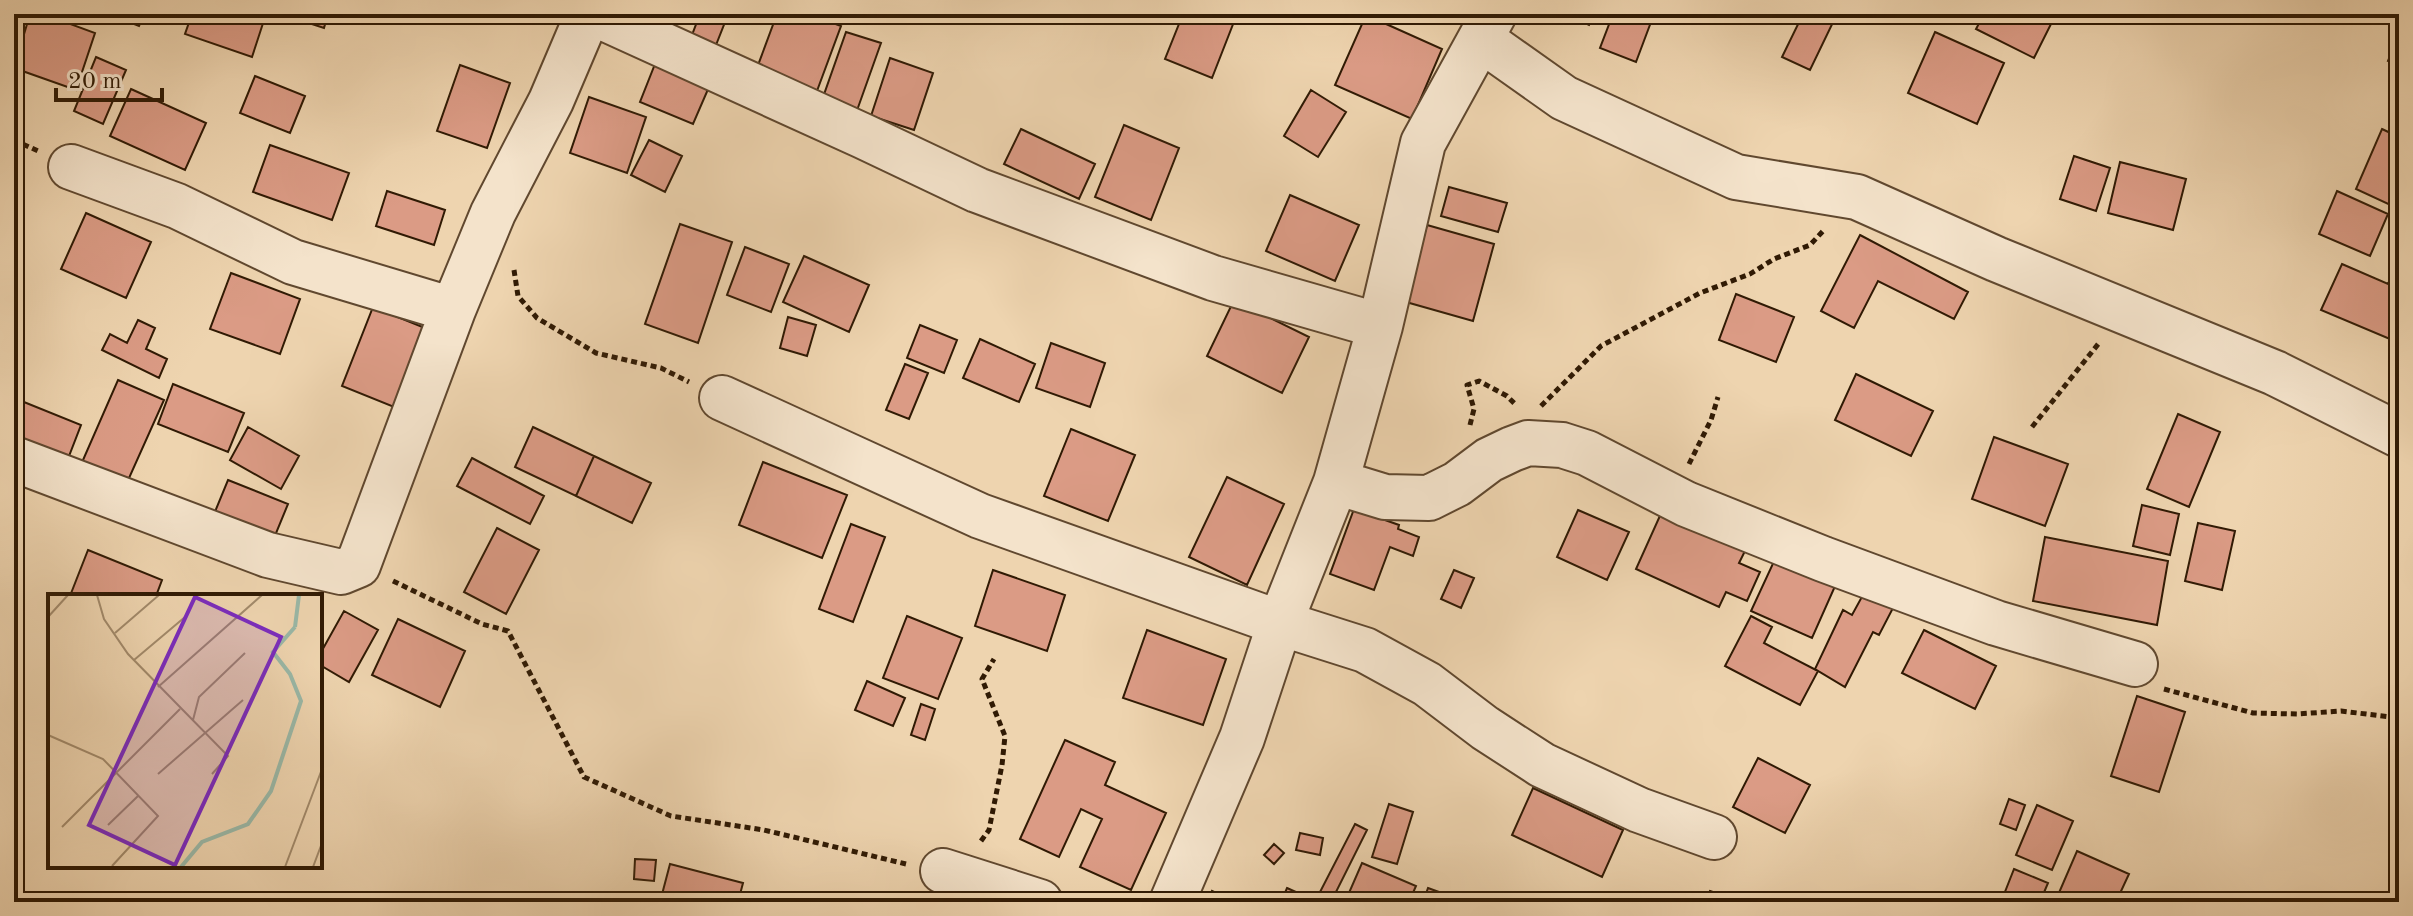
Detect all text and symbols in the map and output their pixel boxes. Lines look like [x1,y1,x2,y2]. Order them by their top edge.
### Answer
scale bar [56,52,162,102]
text: 20 m [68,70,122,94]
inset map [48,594,322,868]

